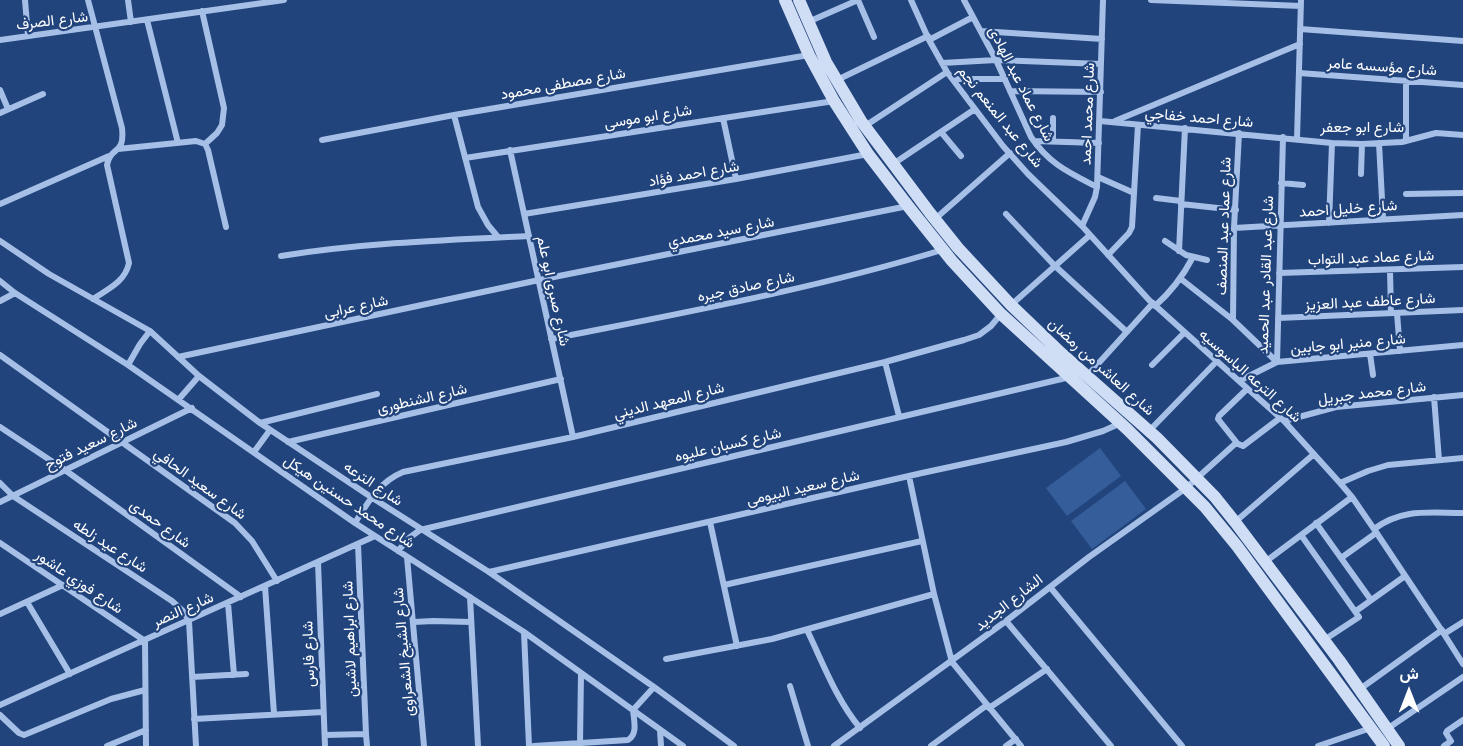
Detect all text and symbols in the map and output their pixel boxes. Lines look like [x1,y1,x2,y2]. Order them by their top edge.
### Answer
street label: شارع الصرف [15,8,89,34]
street label: شارع عماد عبد الهادى [984,23,1058,145]
street label: شارع مؤسسه عامر [1326,54,1438,80]
street label: شارع عبد المنعم نجم [953,62,1047,172]
street label: شارع محمد احمد [1077,62,1099,166]
street label: شارع مصطفى محمود [499,64,627,104]
street label: شارع ابو موسى [603,101,693,133]
street label: شارع احمد خفاجي [1144,104,1254,132]
street label: شارع ابو جعفر [1320,119,1404,137]
street label: شارع احمد فؤاد [647,157,741,191]
street label: شارع عماد عبد المنصف [1213,157,1235,295]
street label: شارع عبد القادر عبد الحميد [1254,195,1278,355]
street label: شارع خليل احمد [1298,197,1398,221]
street label: شارع سيد محمدي [666,213,776,251]
street label: شارع صبرى ابو علم [533,234,573,348]
street label: شارع عماد عبد التواب [1308,247,1434,269]
street label: شارع صادق جيره [696,268,796,306]
street label: شارع عاطف عبد العزيز [1304,290,1436,314]
street label: شارع عرابى [322,291,390,323]
street label: شارع العاشر من رمضان [1044,314,1158,420]
street label: شارع الترعه الباسوسيه [1195,325,1305,427]
street label: شارع منير ابو جابين [1290,330,1406,358]
street label: شارع محمد جبريل [1317,377,1427,409]
street label: شارع المعهد الديني [612,379,726,423]
street label: شارع الشنطورى [375,380,469,418]
street label: شارع سعيد فتوح [42,414,140,474]
street label: شارع كسبان عليوه [673,424,783,466]
street label: شارع سعيد الحافي [150,444,250,524]
street label: شارع محمد حسنين هيكل [280,451,418,553]
street label: شارع الترعه [340,458,406,510]
street label: شارع سعيد البيومى [745,466,861,510]
street label: شارع حمدى [126,496,194,552]
street label: شارع عيد زلطه [69,515,151,577]
street label: شارع فوزي عاشور [32,546,126,618]
street label: الشارع الجديد [971,571,1047,635]
street label: شارع ابراهيم لاشين [339,581,361,697]
street label: شارع الشيخ الشعراوى [389,587,419,717]
street label: شارع النصر [149,588,217,632]
street label: شارع فارس [299,621,319,687]
north arrow [1379,662,1439,722]
text: ش [1399,664,1419,683]

